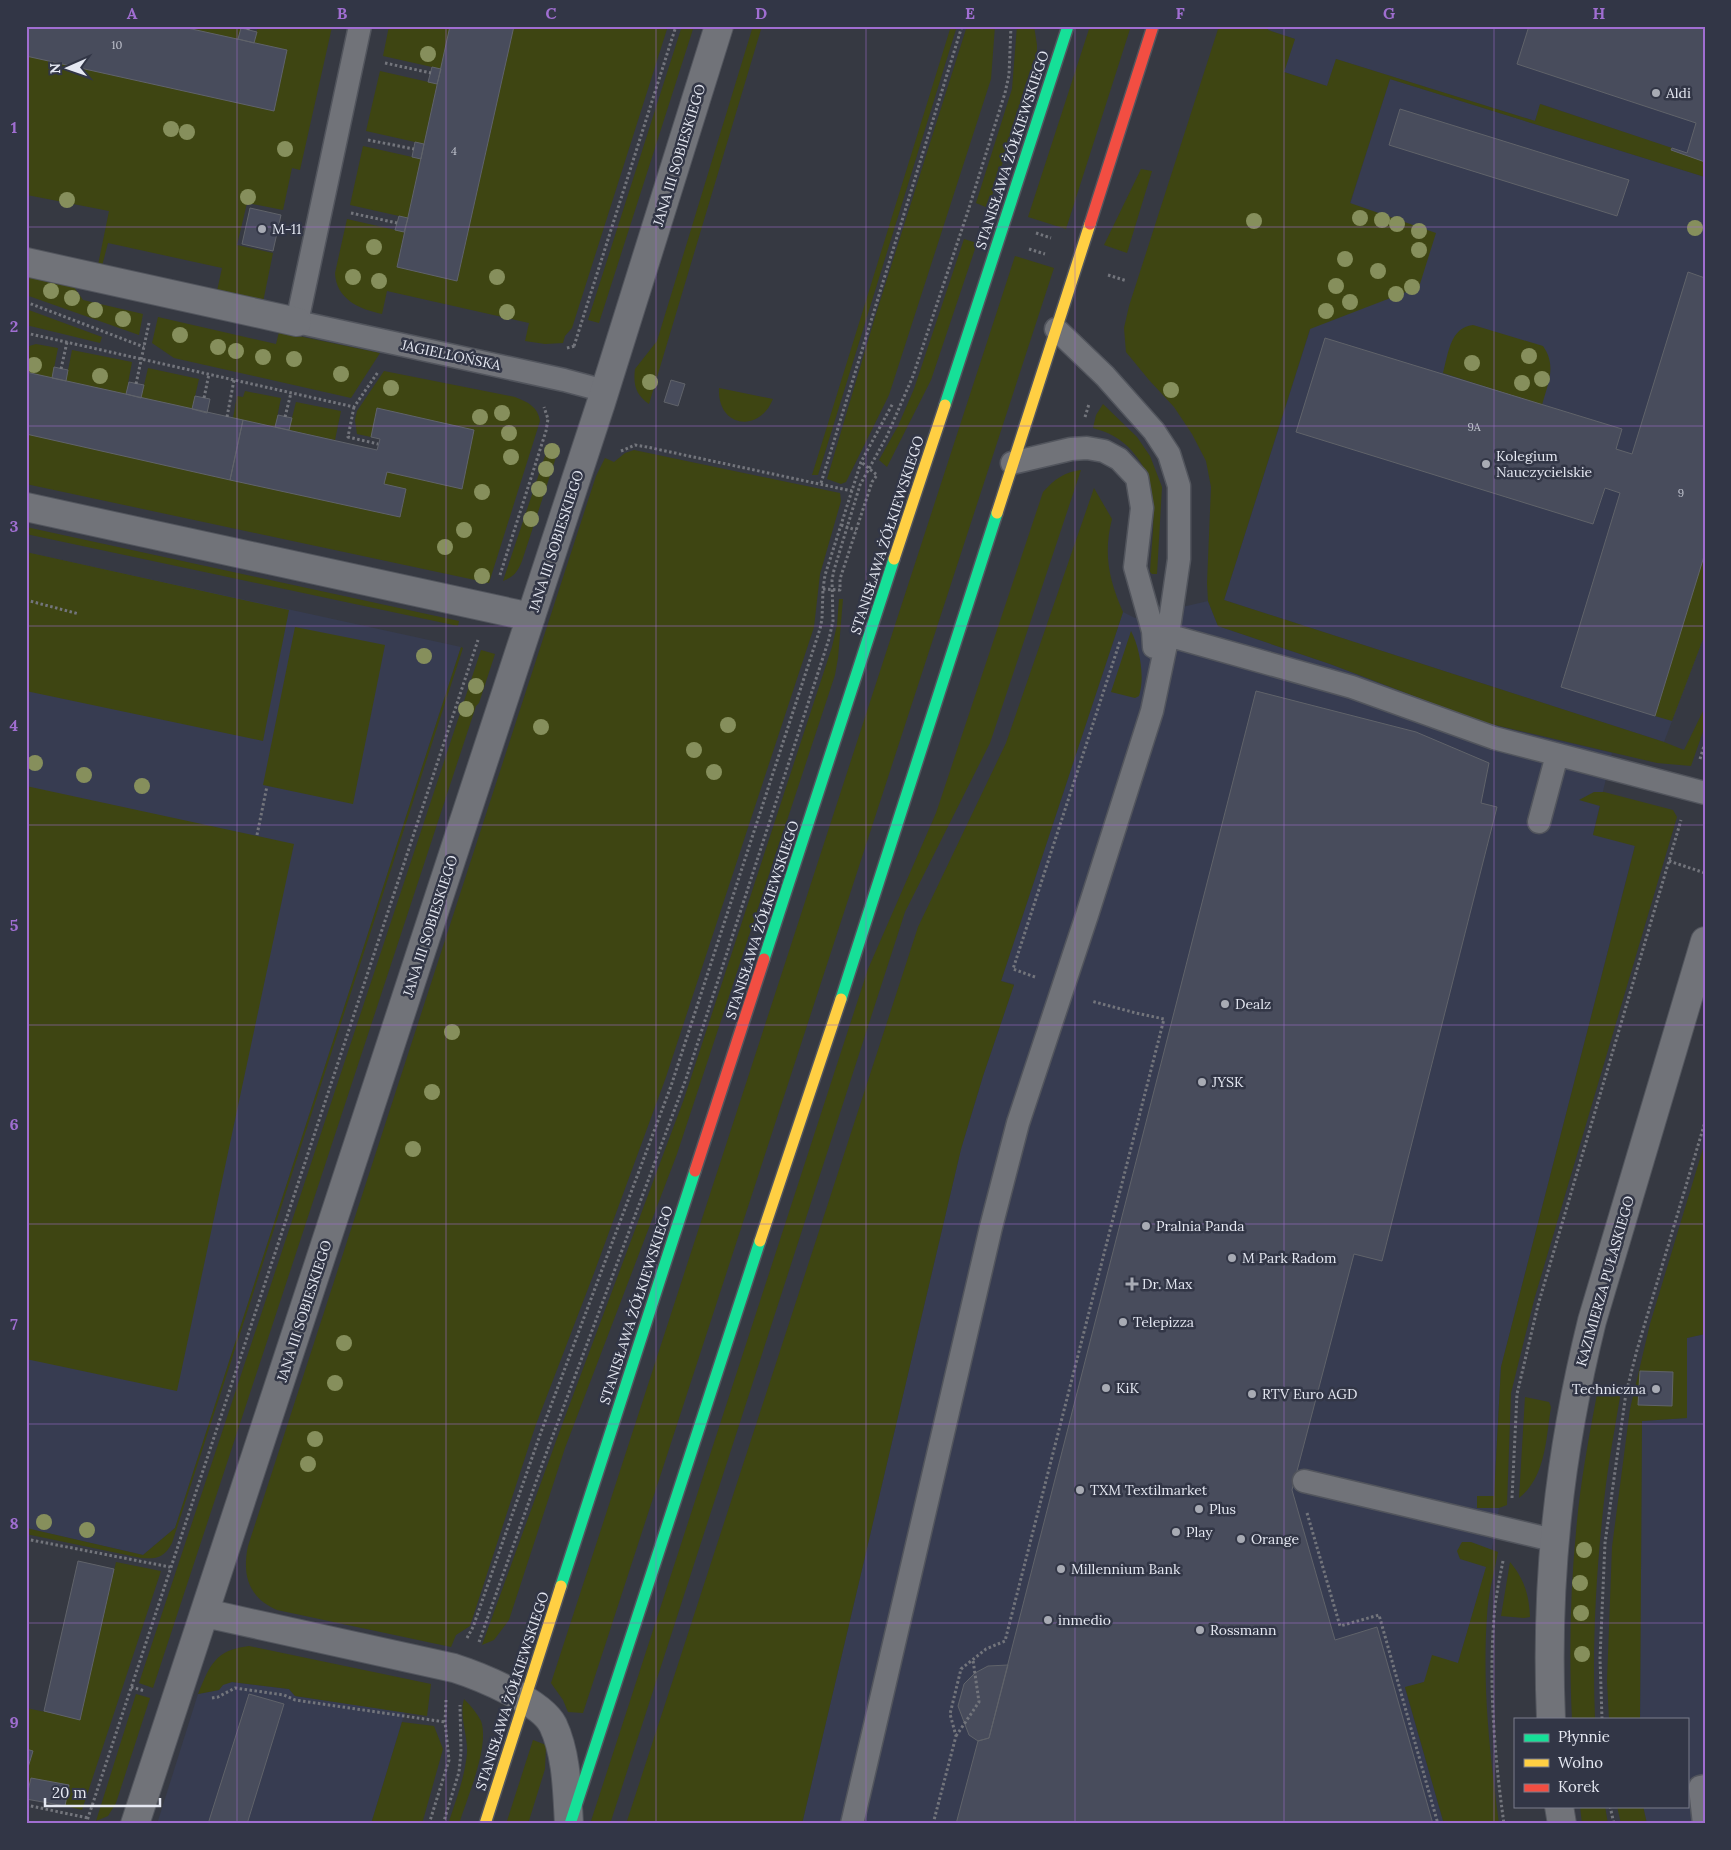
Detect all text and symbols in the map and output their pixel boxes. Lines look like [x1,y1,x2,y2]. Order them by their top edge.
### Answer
text: A [127,3,138,23]
text: B [337,3,348,23]
text: C [545,3,557,23]
text: D [755,3,767,23]
text: E [965,3,975,23]
text: F [1175,3,1185,23]
text: G [1383,3,1395,23]
text: H [1593,3,1606,23]
house number: 10 [112,38,123,52]
north arrow [42,42,92,92]
street label: STANISŁAWA ŻÓŁKIEWSKIEGO [971,48,1053,252]
text: N [46,63,64,74]
street label: JANA III SOBIESKIEGO [648,82,709,229]
place label: Aldi [1665,84,1691,102]
marker: Aldi [1650,87,1662,99]
text: 1 [11,117,17,137]
house number: 4 [451,144,457,158]
place label: M-11 [272,220,301,238]
marker: M-11 [256,223,268,235]
text: 2 [10,316,18,336]
street label: JAGIELLOŃSKA [399,335,503,374]
house number: 9A [1467,420,1482,434]
street label: STANISŁAWA ŻÓŁKIEWSKIEGO [846,433,928,637]
place label: Kolegium Nauczycielskie [1496,447,1593,481]
marker: Kolegium Nauczycielskie [1480,458,1492,470]
street label: JANA III SOBIESKIEGO [524,468,587,615]
house number: 9 [1678,486,1684,500]
text: 3 [10,516,19,536]
text: 4 [10,715,19,735]
street label: STANISŁAWA ŻÓŁKIEWSKIEGO [721,818,803,1022]
street label: JANA III SOBIESKIEGO [398,853,461,1000]
text: 5 [10,915,19,935]
place label: Dealz [1235,995,1271,1013]
marker: Dealz [1219,998,1231,1010]
place label: JYSK [1211,1073,1244,1091]
marker: JYSK [1196,1076,1208,1088]
text: 6 [9,1114,19,1134]
street label: KAZIMIERZA PUŁASKIEGO [1572,1194,1638,1368]
street label: STANISŁAWA ŻÓŁKIEWSKIEGO [595,1203,677,1407]
place label: Pralnia Panda [1156,1217,1245,1235]
marker: Pralnia Panda [1140,1220,1152,1232]
street label: JANA III SOBIESKIEGO [272,1238,335,1385]
place label: M Park Radom [1242,1249,1337,1267]
marker: M Park Radom [1226,1252,1238,1264]
place label: Dr. Max [1142,1275,1193,1293]
marker: Dr. Max [1126,1278,1138,1290]
place label: Telepizza [1133,1313,1194,1331]
text: 7 [10,1314,18,1334]
marker: Telepizza [1117,1316,1129,1328]
place label: KiK [1116,1379,1139,1397]
place label: Techniczna [1572,1380,1646,1398]
marker: KiK [1100,1382,1112,1394]
marker: Techniczna [1650,1383,1662,1395]
place label: RTV Euro AGD [1262,1385,1357,1403]
marker: RTV Euro AGD [1246,1388,1258,1400]
place label: TXM Textilmarket [1090,1481,1208,1499]
marker: TXM Textilmarket [1074,1484,1086,1496]
place label: Plus [1209,1500,1236,1518]
marker: Plus [1193,1503,1205,1515]
text: 8 [9,1513,19,1533]
place label: Play [1186,1523,1213,1541]
marker: Play [1170,1526,1182,1538]
place label: Orange [1251,1530,1299,1548]
marker: Orange [1235,1533,1247,1545]
place label: Millennium Bank [1071,1560,1181,1578]
marker: Millennium Bank [1055,1563,1067,1575]
street label: STANISŁAWA ŻÓŁKIEWSKIEGO [471,1589,553,1793]
place label: inmedio [1058,1611,1111,1629]
marker: inmedio [1042,1614,1054,1626]
place label: Rossmann [1210,1621,1277,1639]
marker: Rossmann [1194,1624,1206,1636]
text: 9 [9,1712,19,1732]
legend [1514,1718,1688,1808]
text: Płynnie [1558,1727,1610,1746]
text: Wolno [1558,1753,1603,1772]
scale bar [45,1775,160,1807]
text: Korek [1558,1777,1599,1796]
text: 20 m [52,1783,87,1802]

